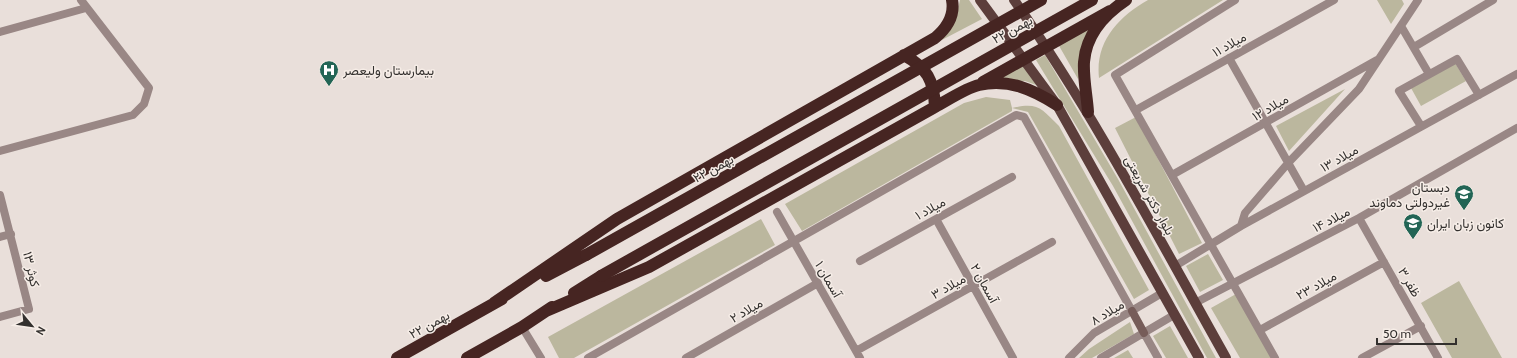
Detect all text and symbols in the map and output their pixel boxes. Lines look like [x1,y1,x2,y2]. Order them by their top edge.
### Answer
street label: ۲۲ بهمن [989,11,1036,47]
street label: میلاد ۱۱ [1209,28,1249,60]
hospital icon: بیمارستان ولیعصر [318,59,340,87]
place label: بیمارستان ولیعصر [342,62,434,79]
street label: میلاد ۱۲ [1249,90,1291,124]
street label: میلاد ۱۳ [1317,141,1361,175]
street label: ۲۲ بهمن [690,150,737,186]
street label: بلوار دکتر شریعتی [1121,152,1179,238]
place label: دبستان غیردولتی دماوند [1369,179,1450,211]
school or university icon: دبستان غیردولتی دماوند [1453,183,1475,211]
street label: میلاد ۱ [912,193,948,223]
street label: میلاد ۱۴ [1310,203,1352,235]
school or university icon: کانون زبان ایران [1402,212,1424,240]
place label: کانون زبان ایران [1427,215,1504,232]
street label: کوثر ۱۳ [19,250,44,289]
street label: آسمان ۱ [811,258,846,301]
street label: آسمان ۲ [967,260,1003,307]
street label: ظفر ۳ [1394,264,1425,300]
street label: میلاد ۲۳ [1293,267,1339,303]
street label: میلاد ۳ [928,270,968,302]
street label: میلاد ۲ [727,294,765,326]
street label: میلاد ۸ [1087,296,1127,328]
north arrow [12,306,52,346]
street label: ۲۲ بهمن [406,306,453,342]
scale bar [1377,320,1456,346]
text: N [33,324,49,338]
text: 50 m [1383,326,1411,341]

